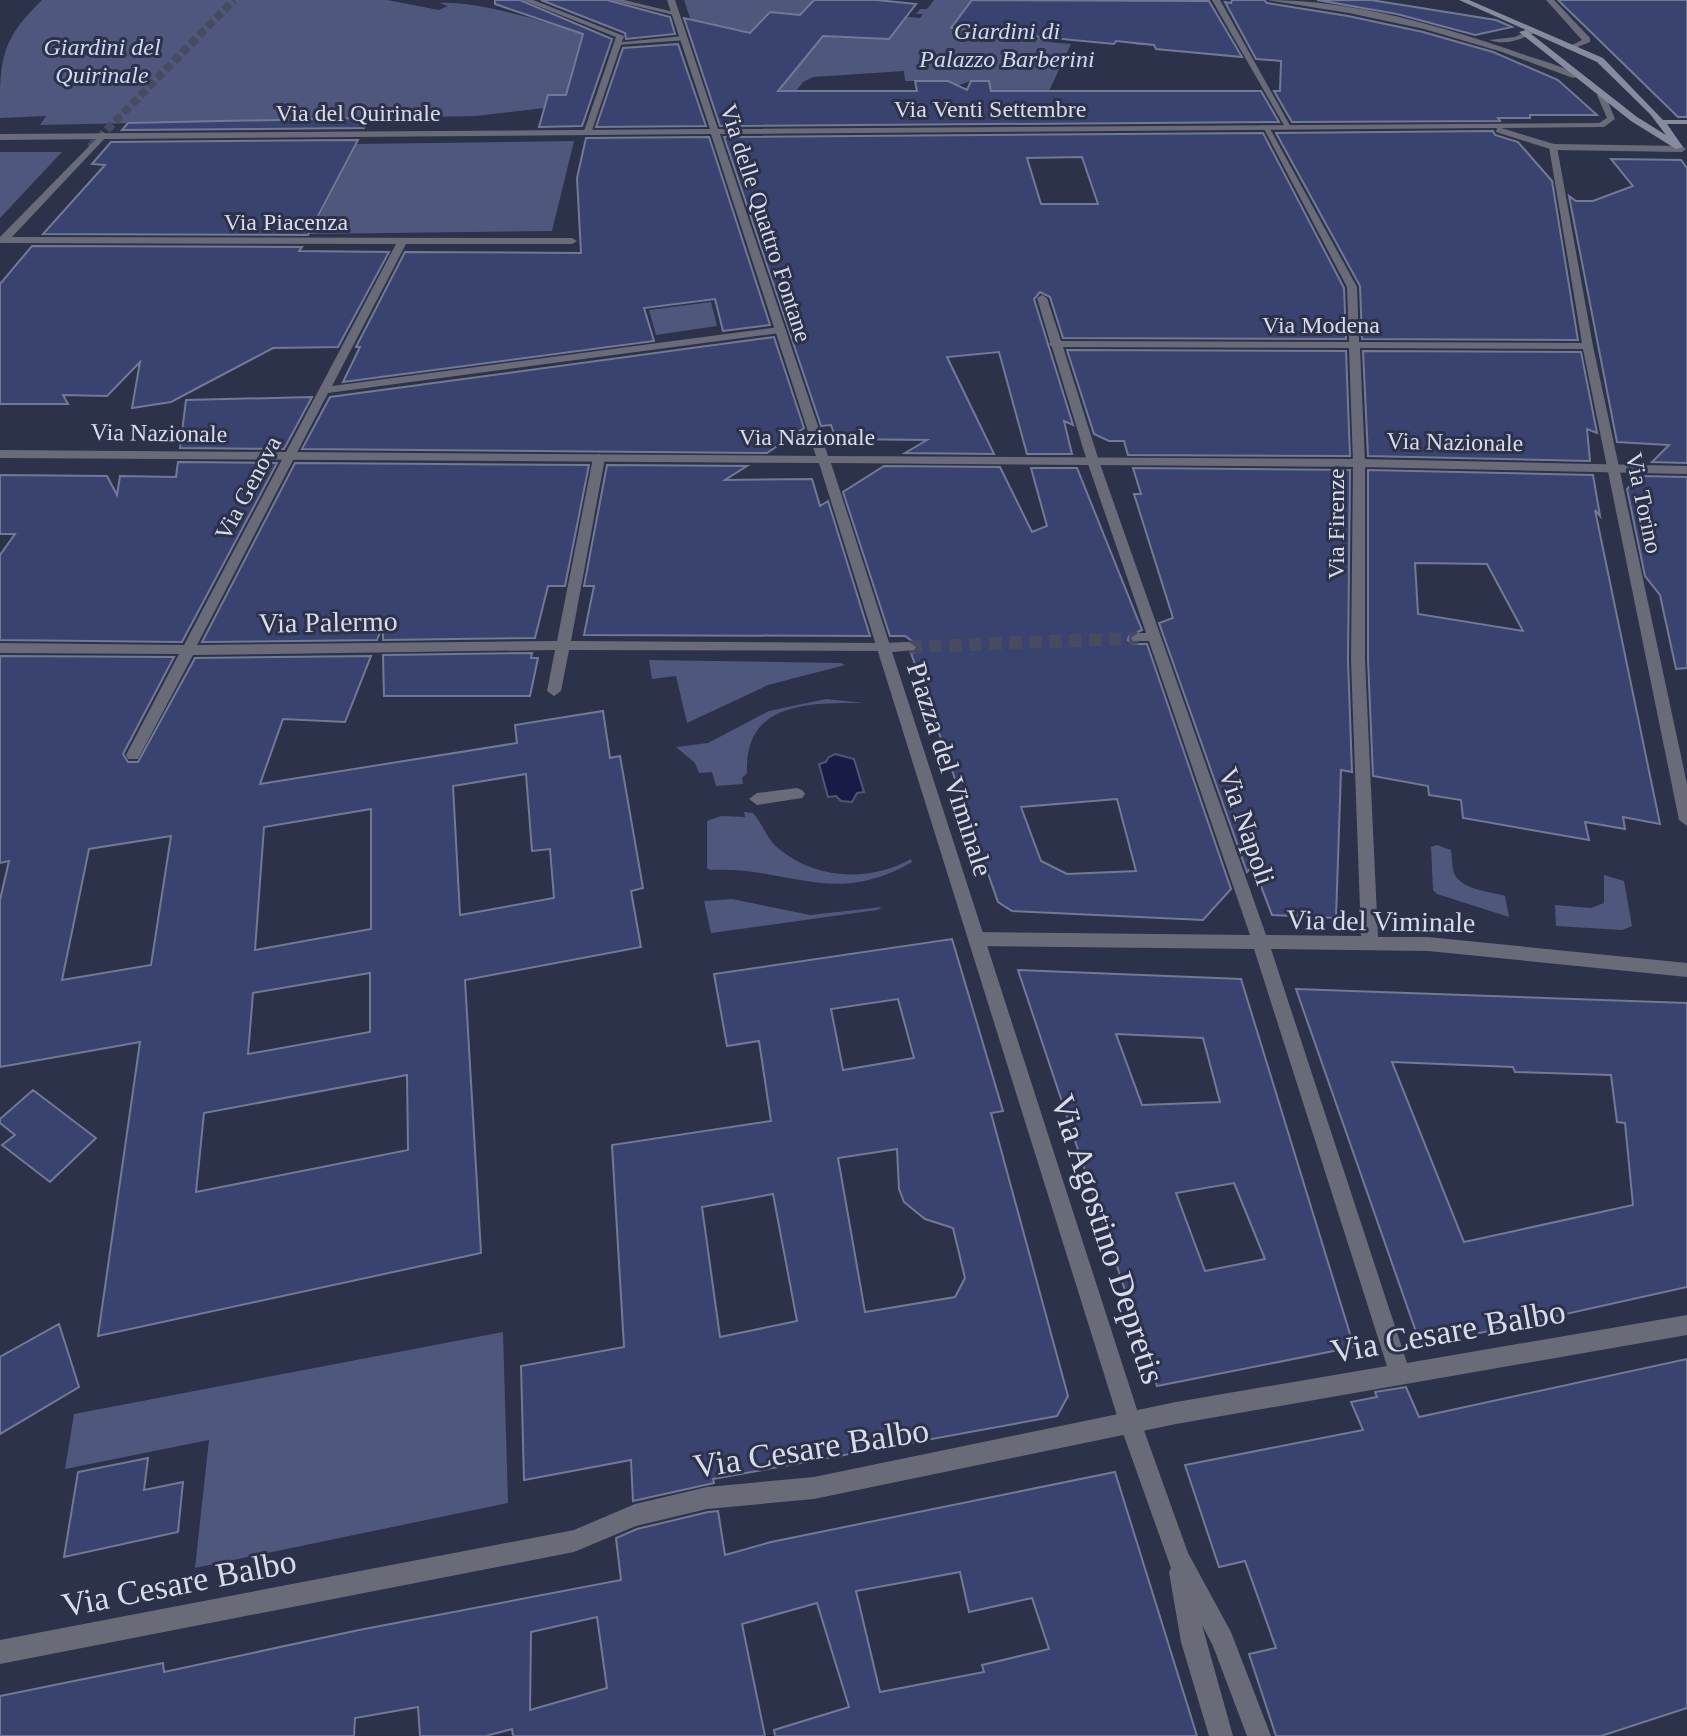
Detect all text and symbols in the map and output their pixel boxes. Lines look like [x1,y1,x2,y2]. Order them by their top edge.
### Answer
park label: Giardini di Palazzo Barberini [918,18,1095,72]
park label: Giardini del Quirinale [43,34,161,88]
street label: Via Venti Settembre [894,96,1086,122]
street label: Via del Quirinale [275,100,441,126]
street label: Via delle Quattro Fontane [715,101,817,345]
street label: Via Piacenza [224,209,349,235]
street label: Via Modena [1262,312,1380,338]
street label: Via Nazionale [91,419,227,447]
street label: Via Nazionale [739,424,875,450]
street label: Via Nazionale [1387,428,1523,456]
street label: Via Genova [210,431,286,544]
street label: Via Torino [1621,450,1667,556]
street label: Via Firenze [1323,468,1349,580]
street label: Via Palermo [258,605,398,639]
street label: Piazza del Viminale [901,658,999,880]
street label: Via Napoli [1212,763,1282,889]
street label: Via del Viminale [1286,904,1476,938]
street label: Via Agostino Depretis [1044,1090,1172,1388]
street label: Via Cesare Balbo [1328,1292,1568,1370]
street label: Via Cesare Balbo [691,1411,931,1485]
street label: Via Cesare Balbo [59,1542,299,1624]

